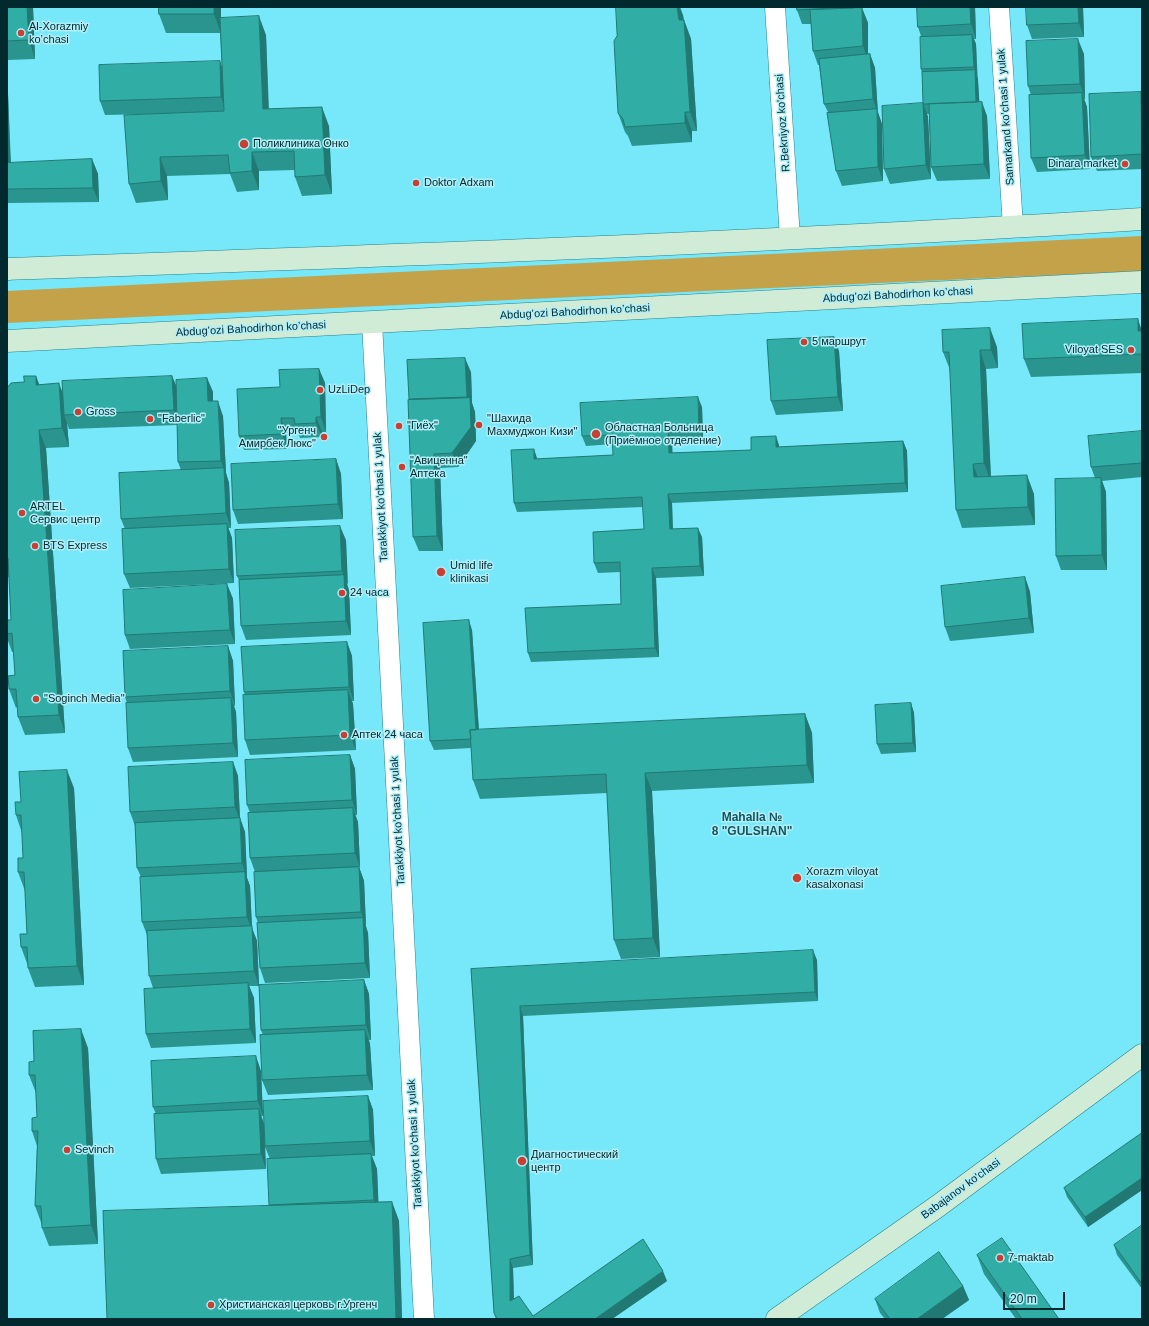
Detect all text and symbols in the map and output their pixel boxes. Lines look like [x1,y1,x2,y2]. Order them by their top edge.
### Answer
place label: Al-Xorazmiy ko’chasi [29,20,88,46]
marker: Al-Xorazmiy ko’chasi [16,28,26,38]
street label: Samarkand ko’chasi 1 yulak [995,48,1017,186]
street label: R.Bekniyoz ko'chasi [773,74,793,172]
place label: Поликлиника Онко [253,137,349,151]
marker: Поликлиника Онко [238,138,250,150]
place label: Dinara market [1048,157,1117,171]
marker: Dinara market [1120,159,1130,169]
place label: Doktor Adxam [424,176,494,190]
marker: Doktor Adxam [411,178,421,188]
street label: Abdug’ozi Bahodirhon ko’chasi [823,284,973,306]
street label: Abdug’ozi Bahodirhon ko’chasi [500,301,650,323]
street label: Abdug’ozi Bahodirhon ko’chasi [176,318,326,340]
place label: 5 маршрут [812,335,866,349]
marker: 5 маршрут [799,337,809,347]
place label: Viloyat SES [1065,343,1123,357]
marker: Viloyat SES [1126,345,1136,355]
place label: UzLiDep [328,383,370,397]
marker: UzLiDep [315,385,325,395]
place label: Gross [86,405,115,419]
marker: Gross [73,407,83,417]
place label: "Faberlic" [158,412,205,426]
place label: "Шахида Махмуджон Кизи" [487,412,577,438]
marker: "Faberlic" [145,414,155,424]
place label: "Гиёх" [407,419,438,433]
marker: "Шахида Махмуджон Кизи" [474,420,484,430]
marker: "Гиёх" [394,421,404,431]
place label: Областная Больница (Приёмное отделение) [605,421,721,447]
place label: "Ургенч Амирбек Люкс" [239,424,316,450]
marker: Областная Больница (Приёмное отделение) [590,428,602,440]
marker: "Ургенч Амирбек Люкс" [319,432,329,442]
street label: Tarakkiyot ko'chasi 1 yulak [371,432,391,562]
place label: "Авиценна" Аптека [410,454,468,480]
marker: "Авиценна" Аптека [397,462,407,472]
place label: ARTEL Сервис центр [30,500,100,526]
marker: ARTEL Сервис центр [17,508,27,518]
place label: BTS Express [43,539,107,553]
marker: BTS Express [30,541,40,551]
place label: Umid life klinikasi [450,559,493,585]
marker: Umid life klinikasi [435,566,447,578]
place label: 24 часа [350,586,389,600]
marker: 24 часа [337,588,347,598]
place label: "Soginch Media" [44,692,125,706]
marker: "Soginch Media" [31,694,41,704]
place label: Аптек 24 часа [352,728,423,742]
marker: Аптек 24 часа [339,730,349,740]
street label: Tarakkiyot ko'chasi 1 yulak [388,756,408,886]
district label: Mahalla № 8 "GULSHAN" [712,811,792,839]
place label: Xorazm viloyat kasalxonasi [806,865,878,891]
marker: Xorazm viloyat kasalxonasi [791,872,803,884]
street label: Tarakkiyot ko'chasi 1 yulak [405,1079,425,1209]
place label: Sevinch [75,1143,114,1157]
marker: Sevinch [62,1145,72,1155]
place label: Диагностический центр [531,1148,618,1174]
marker: Диагностический центр [516,1155,528,1167]
street label: Babajanov ko'chasi [919,1156,1003,1222]
place label: 7-maktab [1008,1251,1054,1265]
marker: 7-maktab [995,1253,1005,1263]
scale bar [1005,1284,1067,1310]
text: 20 m [1010,1292,1037,1306]
place label: Христианская церковь г.Ургенч [219,1298,377,1312]
marker: Христианская церковь г.Ургенч [206,1300,216,1310]

